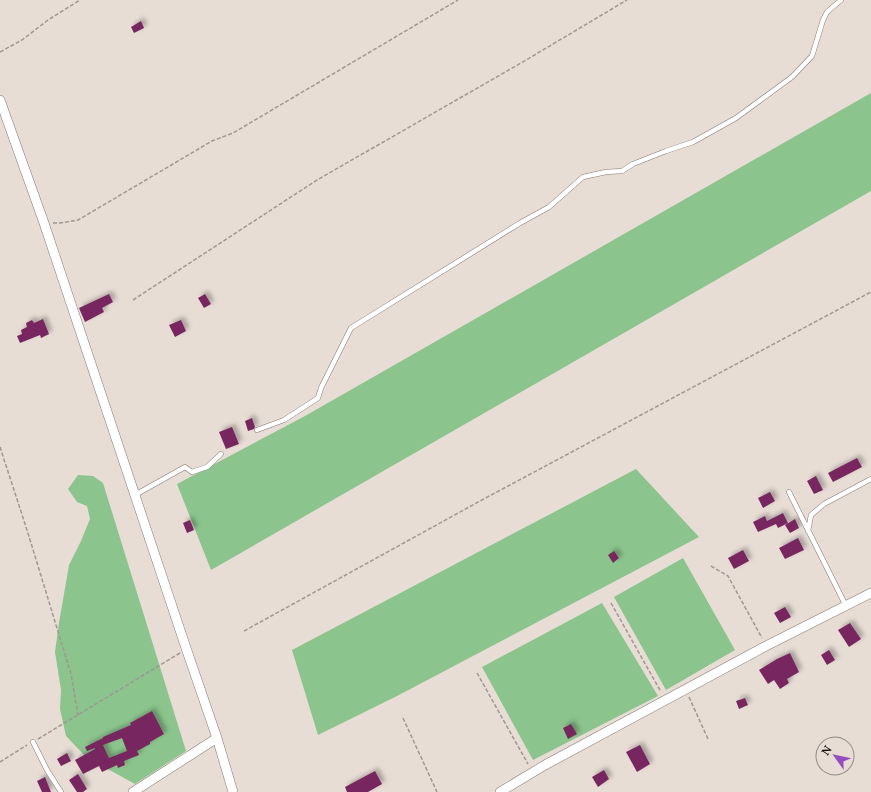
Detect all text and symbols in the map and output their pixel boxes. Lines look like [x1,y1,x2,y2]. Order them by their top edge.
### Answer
north arrow [815,736,855,776]
text: N [818,742,835,758]

